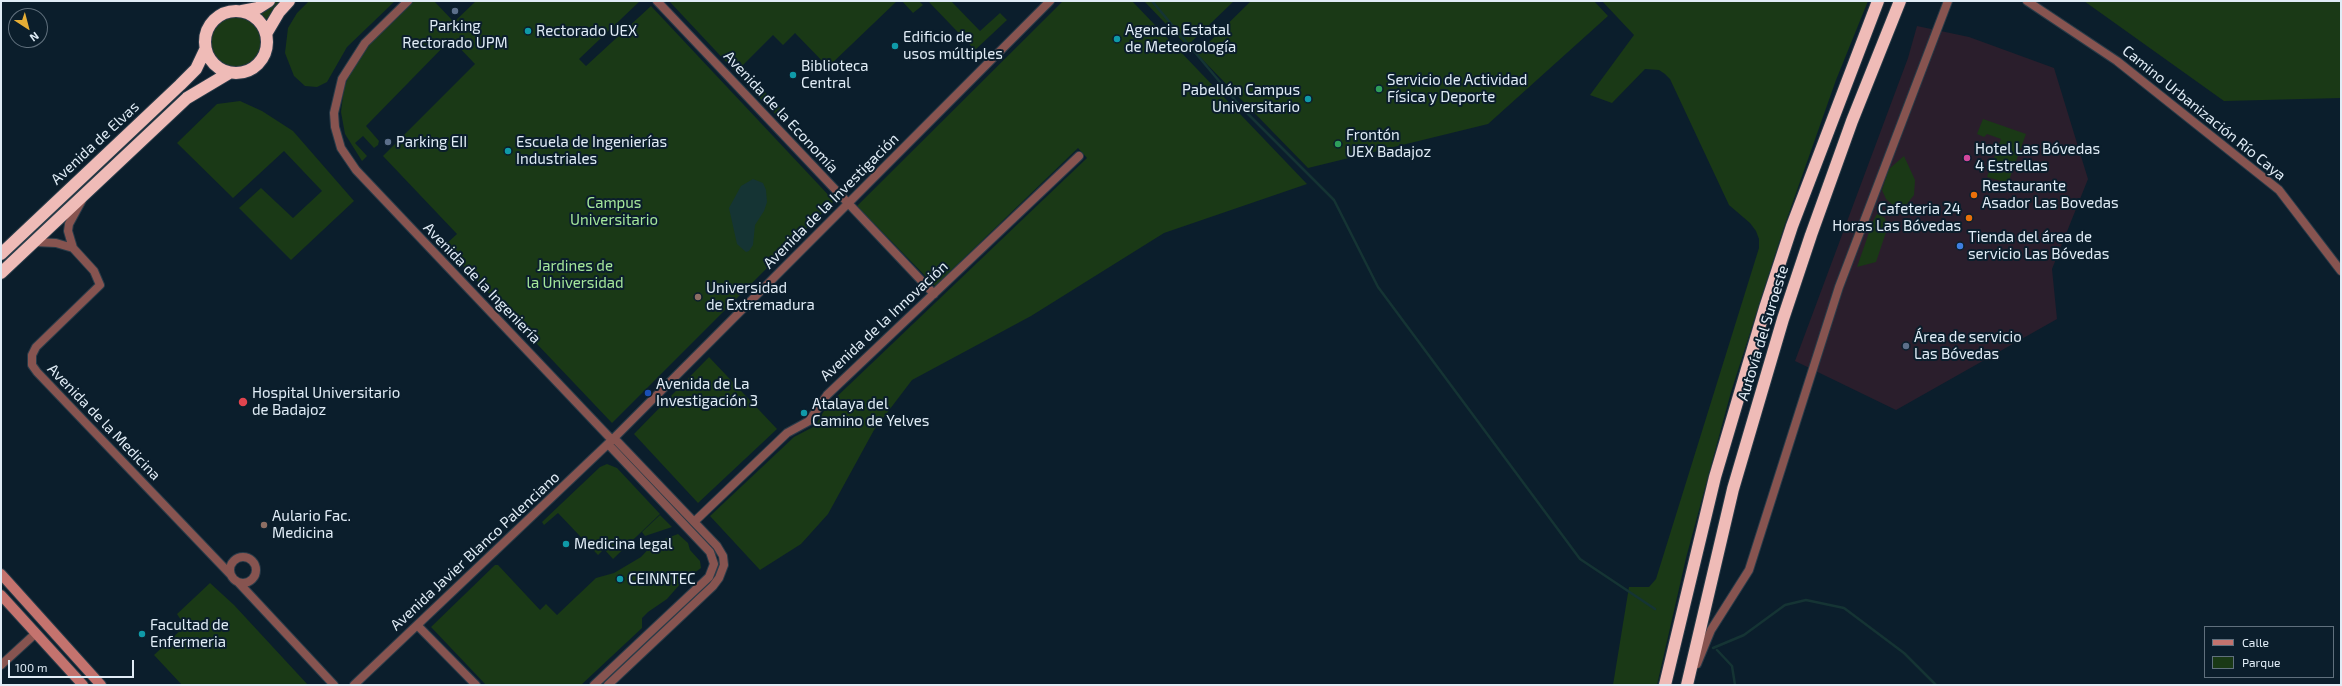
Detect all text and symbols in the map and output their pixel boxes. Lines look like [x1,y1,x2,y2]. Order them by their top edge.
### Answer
marker: Parking Rectorado UPM [450,6,460,16]
north arrow [8,8,48,48]
place label: Parking Rectorado UPM [402,17,508,52]
place label: Agencia Estatal de Meteorología [1125,21,1236,56]
place label: Rectorado UEX [536,22,637,40]
marker: Rectorado UEX [523,26,533,36]
place label: Edificio de usos múltiples [903,28,1003,63]
text: N [28,30,42,45]
marker: Agencia Estatal de Meteorología [1112,34,1122,44]
marker: Edificio de usos múltiples [890,41,900,51]
street label: Camino Urbanización Río Caya [2119,42,2289,184]
street label: Avenida de la Economía [720,47,842,177]
place label: Biblioteca Central [801,57,869,92]
marker: Biblioteca Central [788,70,798,80]
place label: Servicio de Actividad Física y Deporte [1387,71,1527,106]
place label: Pabellón Campus Universitario [1182,81,1300,116]
marker: Servicio de Actividad Física y Deporte [1374,84,1384,94]
marker: Pabellón Campus Universitario [1303,94,1313,104]
street label: Avenida de Elvas [47,98,143,188]
place label: Frontón UEX Badajoz [1346,126,1431,161]
street label: Avenida de la Investigación [760,130,902,272]
place label: Parking EII [396,133,467,151]
place label: Escuela de Ingenierías Industriales [516,133,667,168]
marker: Parking EII [383,137,393,147]
marker: Frontón UEX Badajoz [1333,139,1343,149]
place label: Hotel Las Bóvedas 4 Estrellas [1975,140,2100,175]
marker: Escuela de Ingenierías Industriales [503,146,513,156]
marker: Hotel Las Bóvedas 4 Estrellas [1962,153,1972,163]
place label: Restaurante Asador Las Bovedas [1982,177,2119,212]
marker: Restaurante Asador Las Bovedas [1969,190,1979,200]
park label: Campus Universitario [570,194,658,229]
place label: Cafeteria 24 Horas Las Bóvedas [1832,200,1961,235]
marker: Cafeteria 24 Horas Las Bóvedas [1964,213,1974,223]
street label: Avenida de la Ingeniería [420,219,544,347]
place label: Tienda del área de servicio Las Bóvedas [1968,228,2109,263]
marker: Tienda del área de servicio Las Bóvedas [1955,241,1965,251]
park label: Jardines de la Universidad [526,257,624,292]
street label: Avenida de la Innovación [817,257,951,385]
street label: Autovía del Suroeste [1734,263,1792,403]
place label: Universidad de Extremadura [706,279,815,314]
marker: Universidad de Extremadura [693,292,703,302]
place label: Área de servicio Las Bóvedas [1914,328,2022,363]
marker: Área de servicio Las Bóvedas [1901,341,1911,351]
street label: Avenida de la Medicina [44,360,164,484]
place label: Avenida de La Investigación 3 [656,375,758,410]
place label: Hospital Universitario de Badajoz [252,384,400,419]
marker: Avenida de La Investigación 3 [643,388,653,398]
place label: Atalaya del Camino de Yelves [812,395,929,430]
marker: Hospital Universitario de Badajoz [237,396,249,408]
marker: Atalaya del Camino de Yelves [799,408,809,418]
street label: Avenida Javier Blanco Palenciano [387,468,563,634]
place label: Aulario Fac. Medicina [272,507,351,542]
marker: Aulario Fac. Medicina [259,520,269,530]
place label: Medicina legal [574,535,672,553]
marker: Medicina legal [561,539,571,549]
place label: CEINNTEC [628,570,696,588]
marker: CEINNTEC [615,574,625,584]
place label: Facultad de Enfermeria [150,616,229,651]
legend [2204,626,2334,678]
marker: Facultad de Enfermeria [137,629,147,639]
text: Calle [2242,635,2269,649]
scale bar [10,652,136,678]
text: Parque [2242,655,2280,669]
text: 100 m [15,660,47,674]

